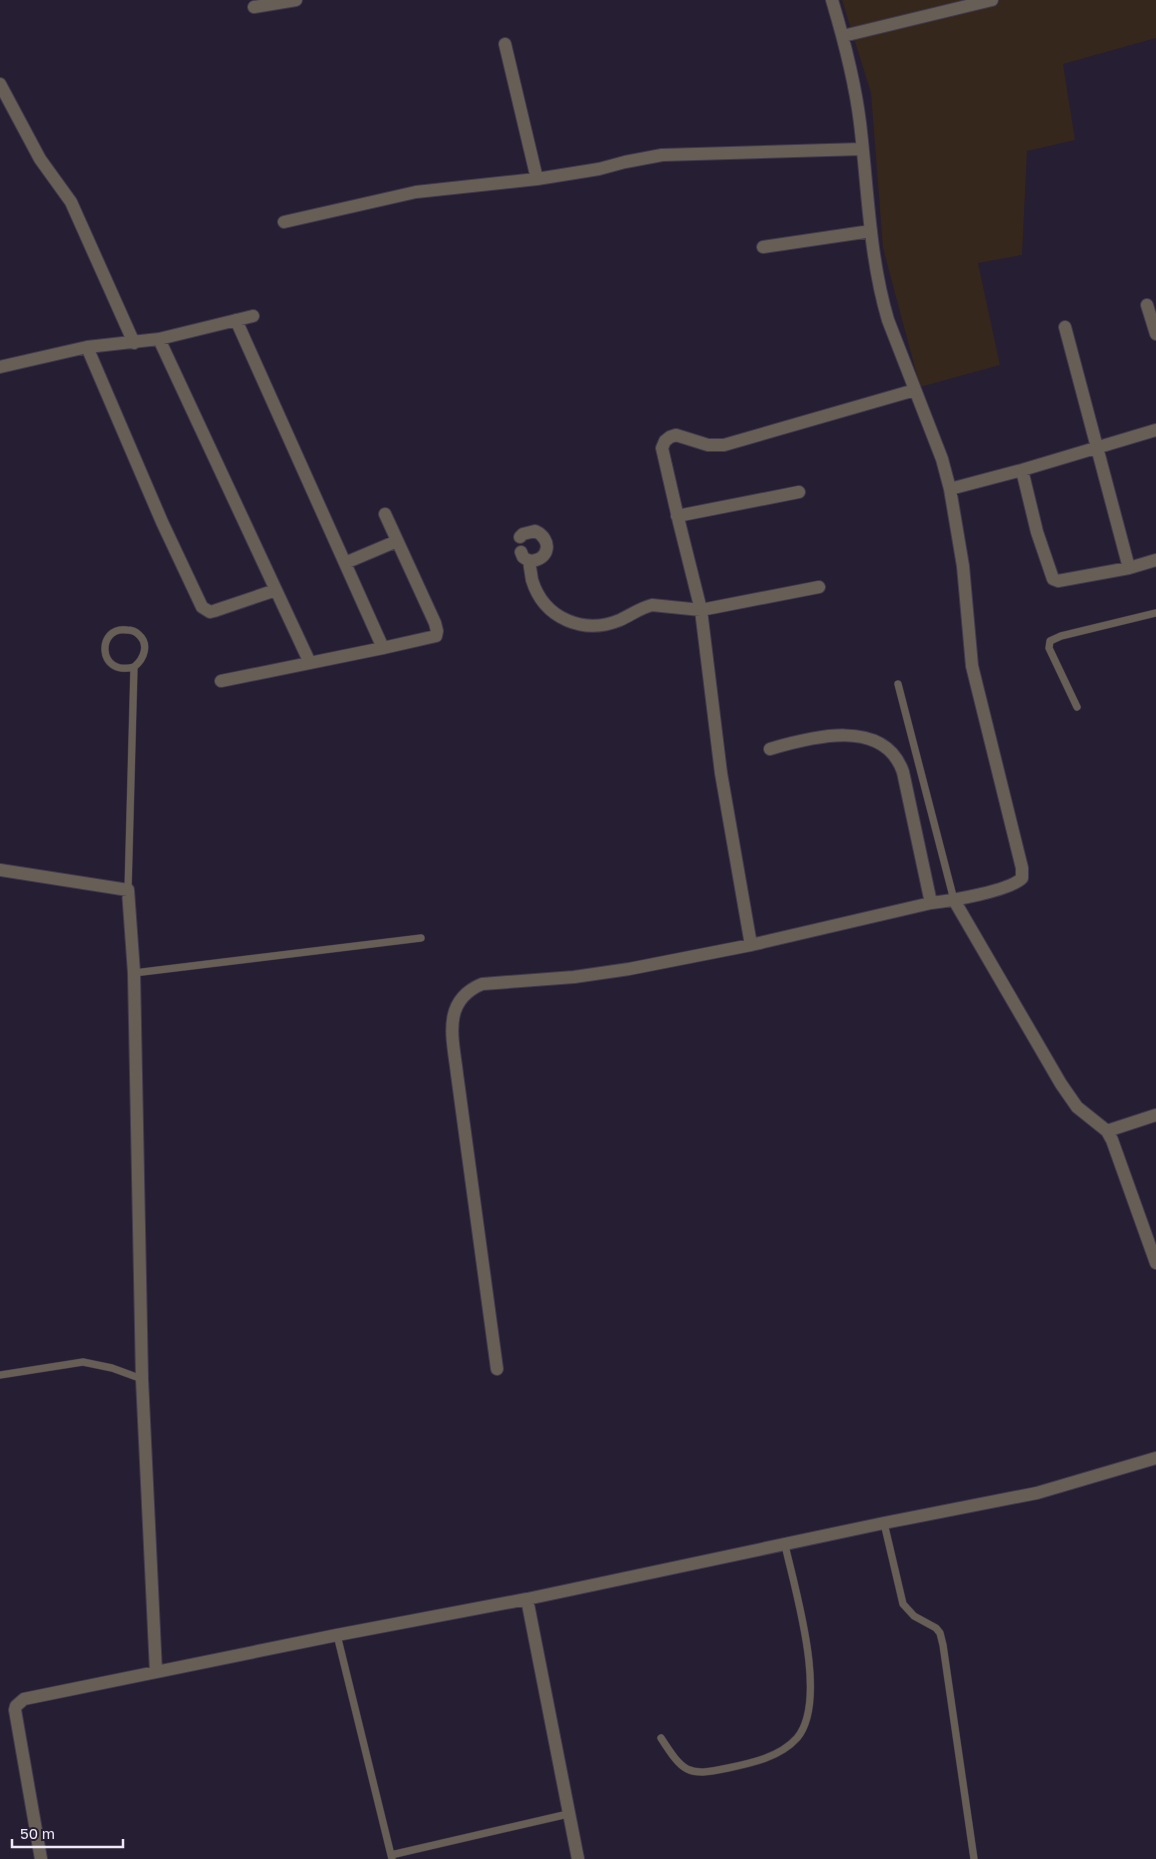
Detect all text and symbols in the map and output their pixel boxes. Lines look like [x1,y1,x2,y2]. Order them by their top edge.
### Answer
scale bar [12,1816,124,1848]
text: 50 m [20,1824,55,1842]

